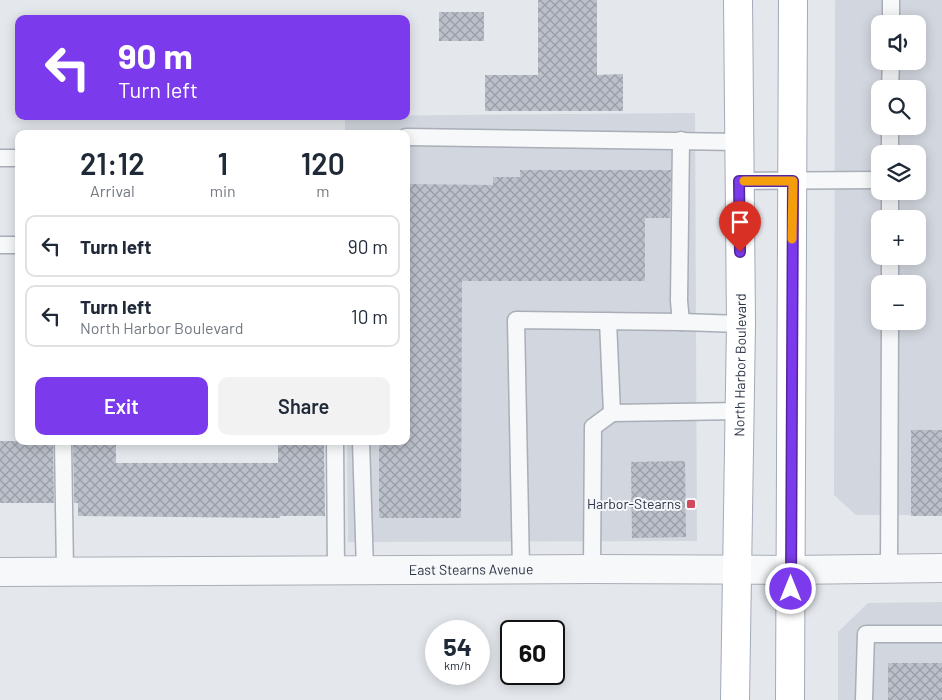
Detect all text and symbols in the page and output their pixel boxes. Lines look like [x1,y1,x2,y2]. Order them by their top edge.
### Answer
map controls [871,15,926,330]
button: sound [871,15,926,70]
text: 90 m [118,34,193,76]
icon: left [35,35,100,100]
text: Turn left [118,76,198,102]
button: search [871,80,926,135]
text: 21:12 [80,145,145,181]
text: 1 [217,145,228,181]
text: 120 [301,145,345,181]
button: layers [871,145,926,200]
text: Arrival [90,181,135,200]
text: min [210,181,236,200]
text: m [316,181,329,200]
pin [719,201,761,252]
icon: arrive [726,208,754,236]
button: + [871,210,926,265]
icon: left [37,232,65,260]
text: Turn left [80,235,151,258]
text: 90 m [348,235,388,258]
button: − [871,275,926,330]
street label: North Harbor Boulevard [730,293,749,437]
text: Turn left [80,295,151,318]
icon: left [37,302,65,330]
text: 10 m [351,305,388,328]
text: North Harbor Boulevard [80,318,243,337]
button: Exit [35,377,208,435]
button: Share [218,377,390,435]
place label: Harbor-Stearns [587,495,681,512]
marker: Harbor-Stearns [685,498,697,510]
street label: East Stearns Avenue [409,560,533,578]
position arrow [764,562,816,614]
speed limit sign: 60 [500,620,565,685]
text: 54 [443,631,472,661]
text: km/h [444,658,471,672]

